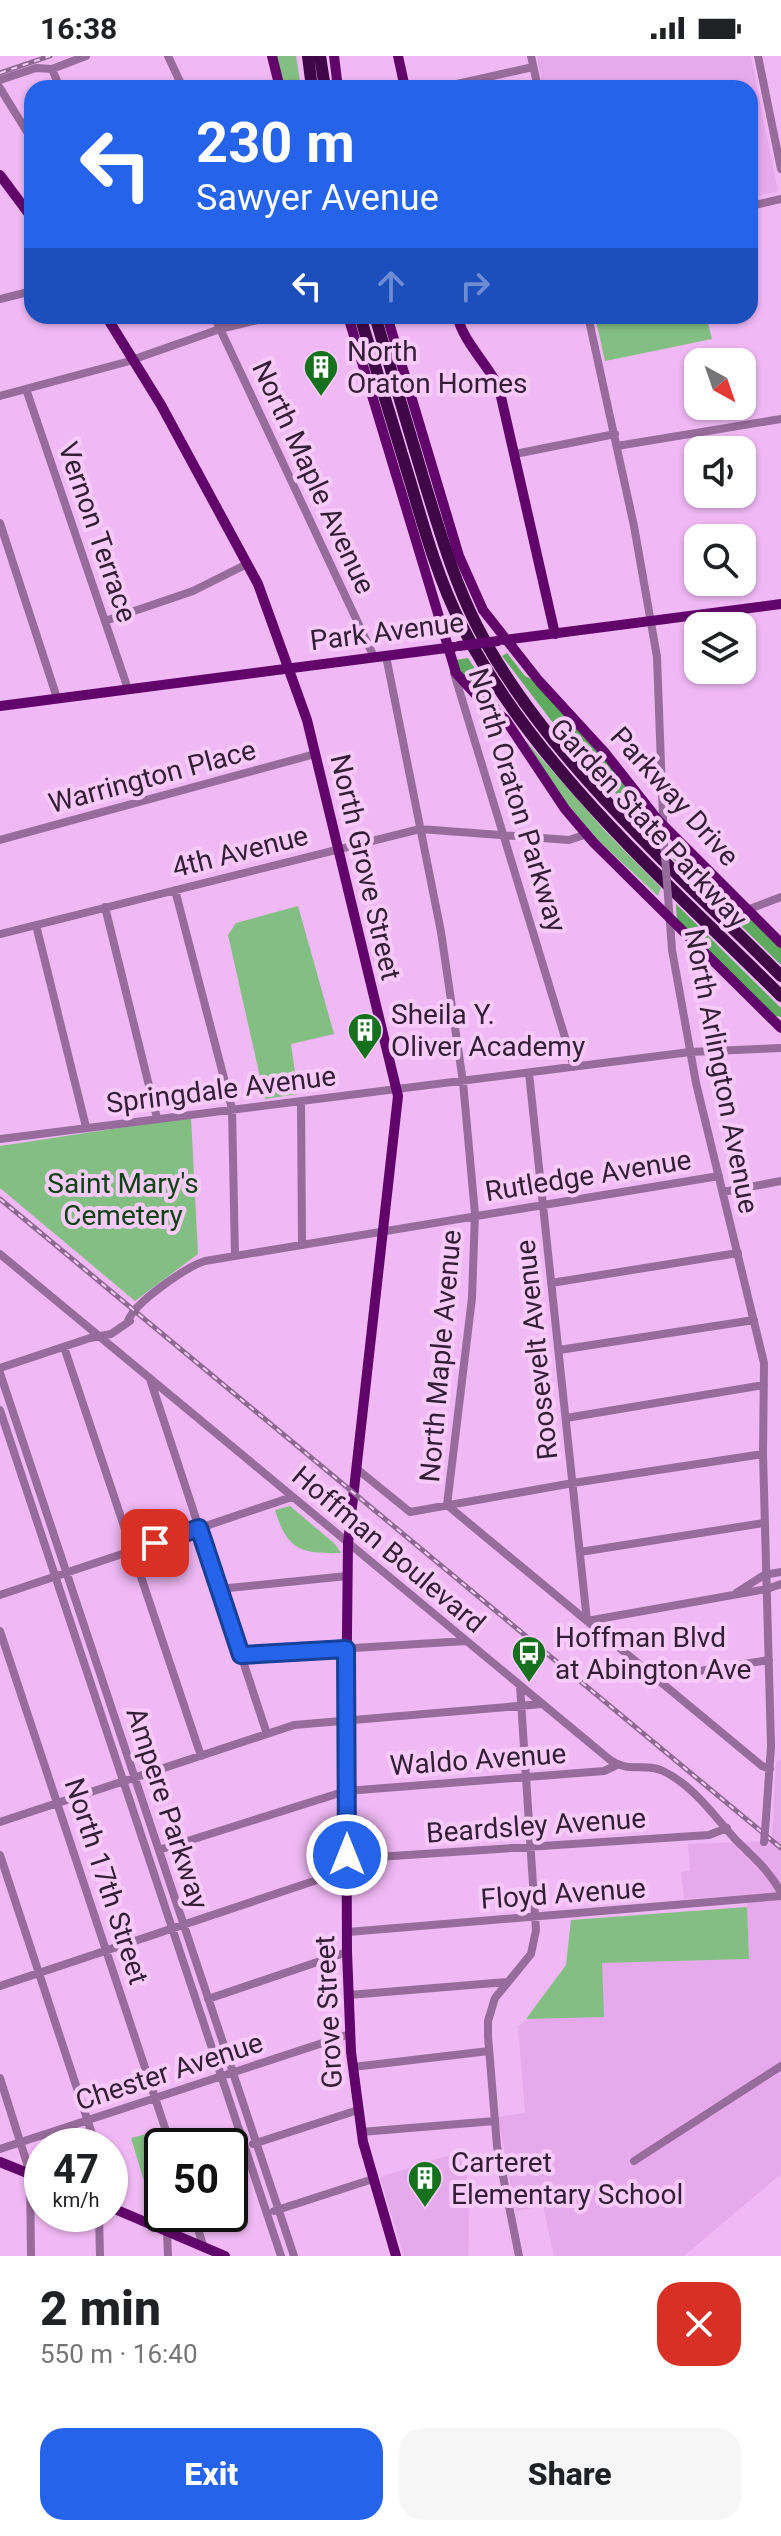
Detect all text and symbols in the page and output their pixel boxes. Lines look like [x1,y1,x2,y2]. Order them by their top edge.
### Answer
text: 16:38 [40,11,117,46]
text: 230 m [196,110,355,176]
icon: left [64,112,168,216]
text: Sawyer Avenue [196,177,439,219]
icon: left [285,264,329,308]
icon: ahead [369,264,413,308]
icon: right [453,264,497,308]
place label: North Oraton Homes [347,335,528,400]
building icon: North Oraton Homes [302,348,340,398]
north arrow [684,348,756,420]
map controls [684,348,756,684]
street label: North Maple Avenue [245,355,382,599]
button: sound [684,436,756,508]
street label: Vernon Terrace [51,438,144,627]
button: search [684,524,756,596]
street label: Park Avenue [308,606,466,657]
button: layers [684,612,756,684]
street label: North Oraton Parkway [462,664,573,936]
street label: Garden State Parkway [543,712,754,935]
street label: Parkway Drive [604,720,746,873]
street label: Warrington Place [45,733,259,820]
street label: North Grove Street [323,751,408,983]
street label: 4th Avenue [169,819,311,884]
street label: North Arlington Avenue [678,926,765,1216]
place label: Sheila Y. Oliver Academy [391,998,585,1063]
building icon: Sheila Y. Oliver Academy [346,1011,384,1061]
street label: Springdale Avenue [104,1059,338,1120]
street label: Rutledge Avenue [483,1143,694,1208]
park label: Saint Mary's Cemetery [47,1167,199,1232]
street label: North Maple Avenue [413,1228,468,1484]
street label: Roosevelt Avenue [509,1238,564,1462]
street label: Hoffman Boulevard [286,1459,492,1640]
pin [121,1509,189,1577]
icon: arrive [133,1521,177,1565]
place label: Hoffman Blvd at Abington Ave [555,1621,751,1686]
bus stop icon: Hoffman Blvd at Abington Ave [510,1634,548,1684]
street label: Ampere Parkway [119,1703,216,1913]
street label: Waldo Avenue [389,1737,567,1782]
street label: North 17th Street [58,1774,155,1988]
street label: Beardsley Avenue [425,1801,647,1850]
position arrow [305,1813,389,1897]
street label: Floyd Avenue [479,1871,647,1916]
street label: Grove Street [308,1935,349,2089]
street label: Chester Avenue [71,2026,267,2117]
speed limit sign: 50 [144,2128,248,2232]
text: 47 [53,2146,99,2193]
place label: Carteret Elementary School [451,2146,683,2211]
building icon: Carteret Elementary School [406,2159,444,2209]
text: km/h [53,2188,99,2212]
text: 2 min [40,2280,161,2337]
button: close [657,2282,741,2366]
text: 550 m · 16:40 [40,2339,198,2369]
button: Exit [40,2428,383,2520]
button: Share [399,2428,741,2520]

